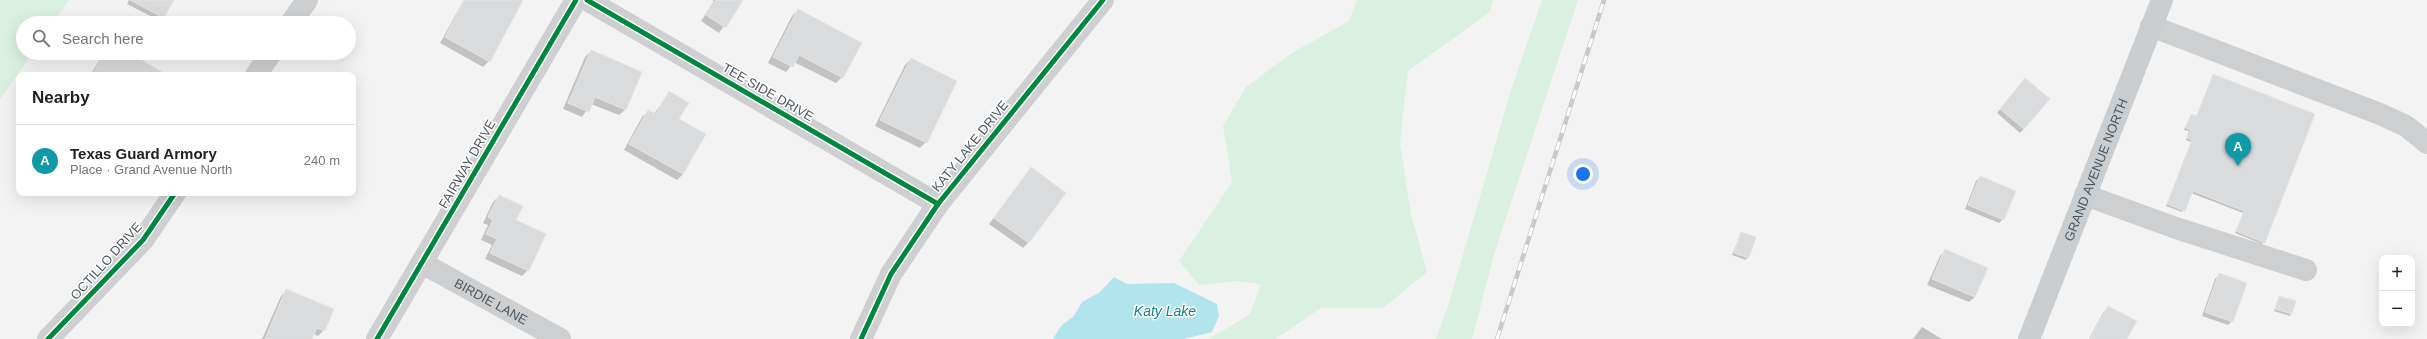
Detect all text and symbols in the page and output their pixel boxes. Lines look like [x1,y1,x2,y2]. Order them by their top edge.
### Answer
search box [16,16,356,60]
icon: search [30,27,52,49]
text: Search here [62,30,144,47]
street label: TEE SIDE DRIVE [720,60,816,124]
text: Nearby [32,88,90,107]
street label: GRAND AVENUE NORTH [2061,96,2130,243]
street label: KATY LAKE DRIVE [929,97,1012,195]
street label: FAIRWAY DRIVE [436,117,499,211]
pin: A [2225,133,2251,166]
text: Texas Guard Armory [70,145,217,162]
text: A [40,153,50,168]
text: 240 m [304,153,340,168]
text: Place · Grand Avenue North [70,162,232,177]
your location [1573,164,1593,184]
street label: OCTILLO DRIVE [67,219,145,303]
map controls [2379,255,2415,327]
button: + [2379,255,2415,291]
street label: BIRDIE LANE [452,275,531,327]
button: − [2379,291,2415,327]
water label: Katy Lake [1134,303,1196,319]

